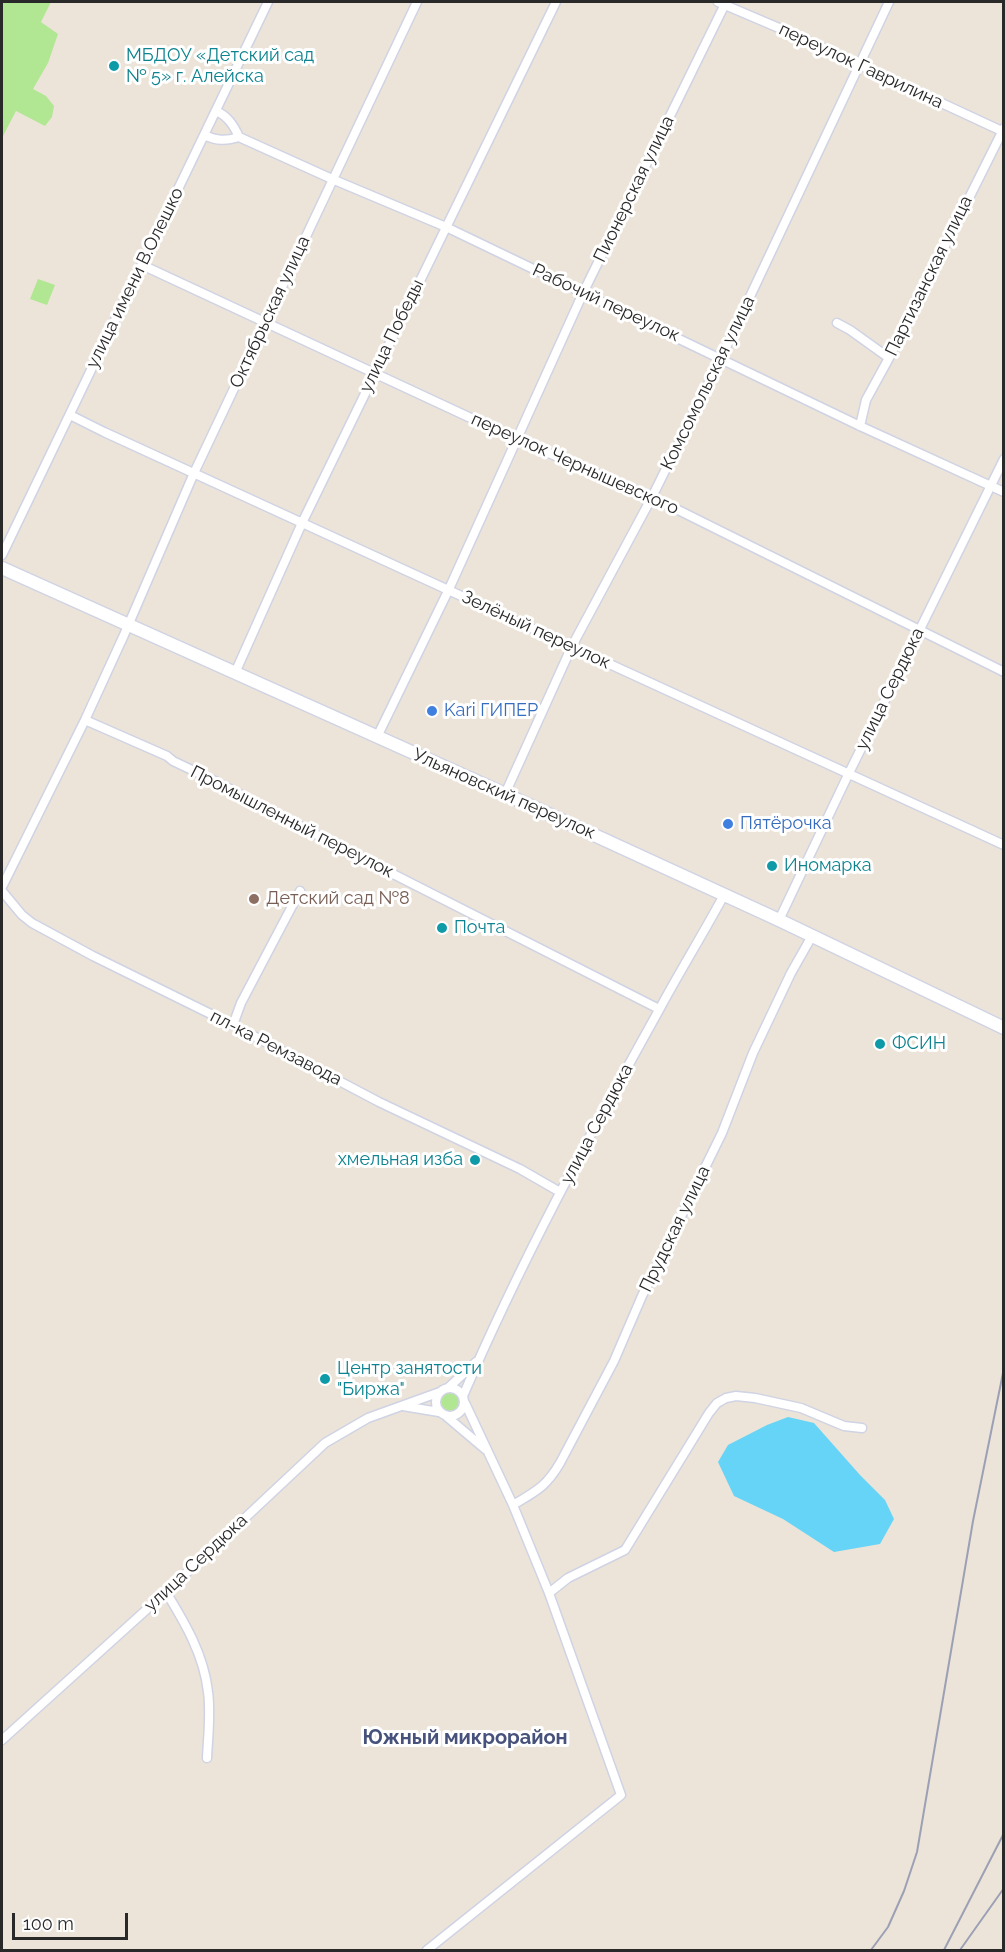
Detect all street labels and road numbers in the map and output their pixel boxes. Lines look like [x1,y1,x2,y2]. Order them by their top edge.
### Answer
street label: переулок Гаврилина [775,18,947,114]
street label: Пионерская улица [589,112,679,266]
street label: улица имени В.Олешко [82,184,188,372]
street label: Партизанская улица [881,192,977,360]
street label: Октябрьская улица [225,233,315,391]
street label: Рабочий переулок [529,259,683,347]
street label: улица Победы [355,276,429,396]
street label: Комсомольская улица [656,292,760,474]
street label: переулок Чернышевского [468,408,682,520]
street label: Зелёный переулок [458,586,614,674]
street label: улица Сердюка [851,624,929,754]
street label: Ульяновский переулок [409,744,599,844]
street label: Промышленный переулок [187,761,397,883]
street label: пл-ка Ремзавода [207,1005,345,1091]
street label: улица Сердюка [556,1060,638,1188]
street label: Прудская улица [635,1162,715,1296]
street label: улица Сердюка [140,1510,252,1616]

